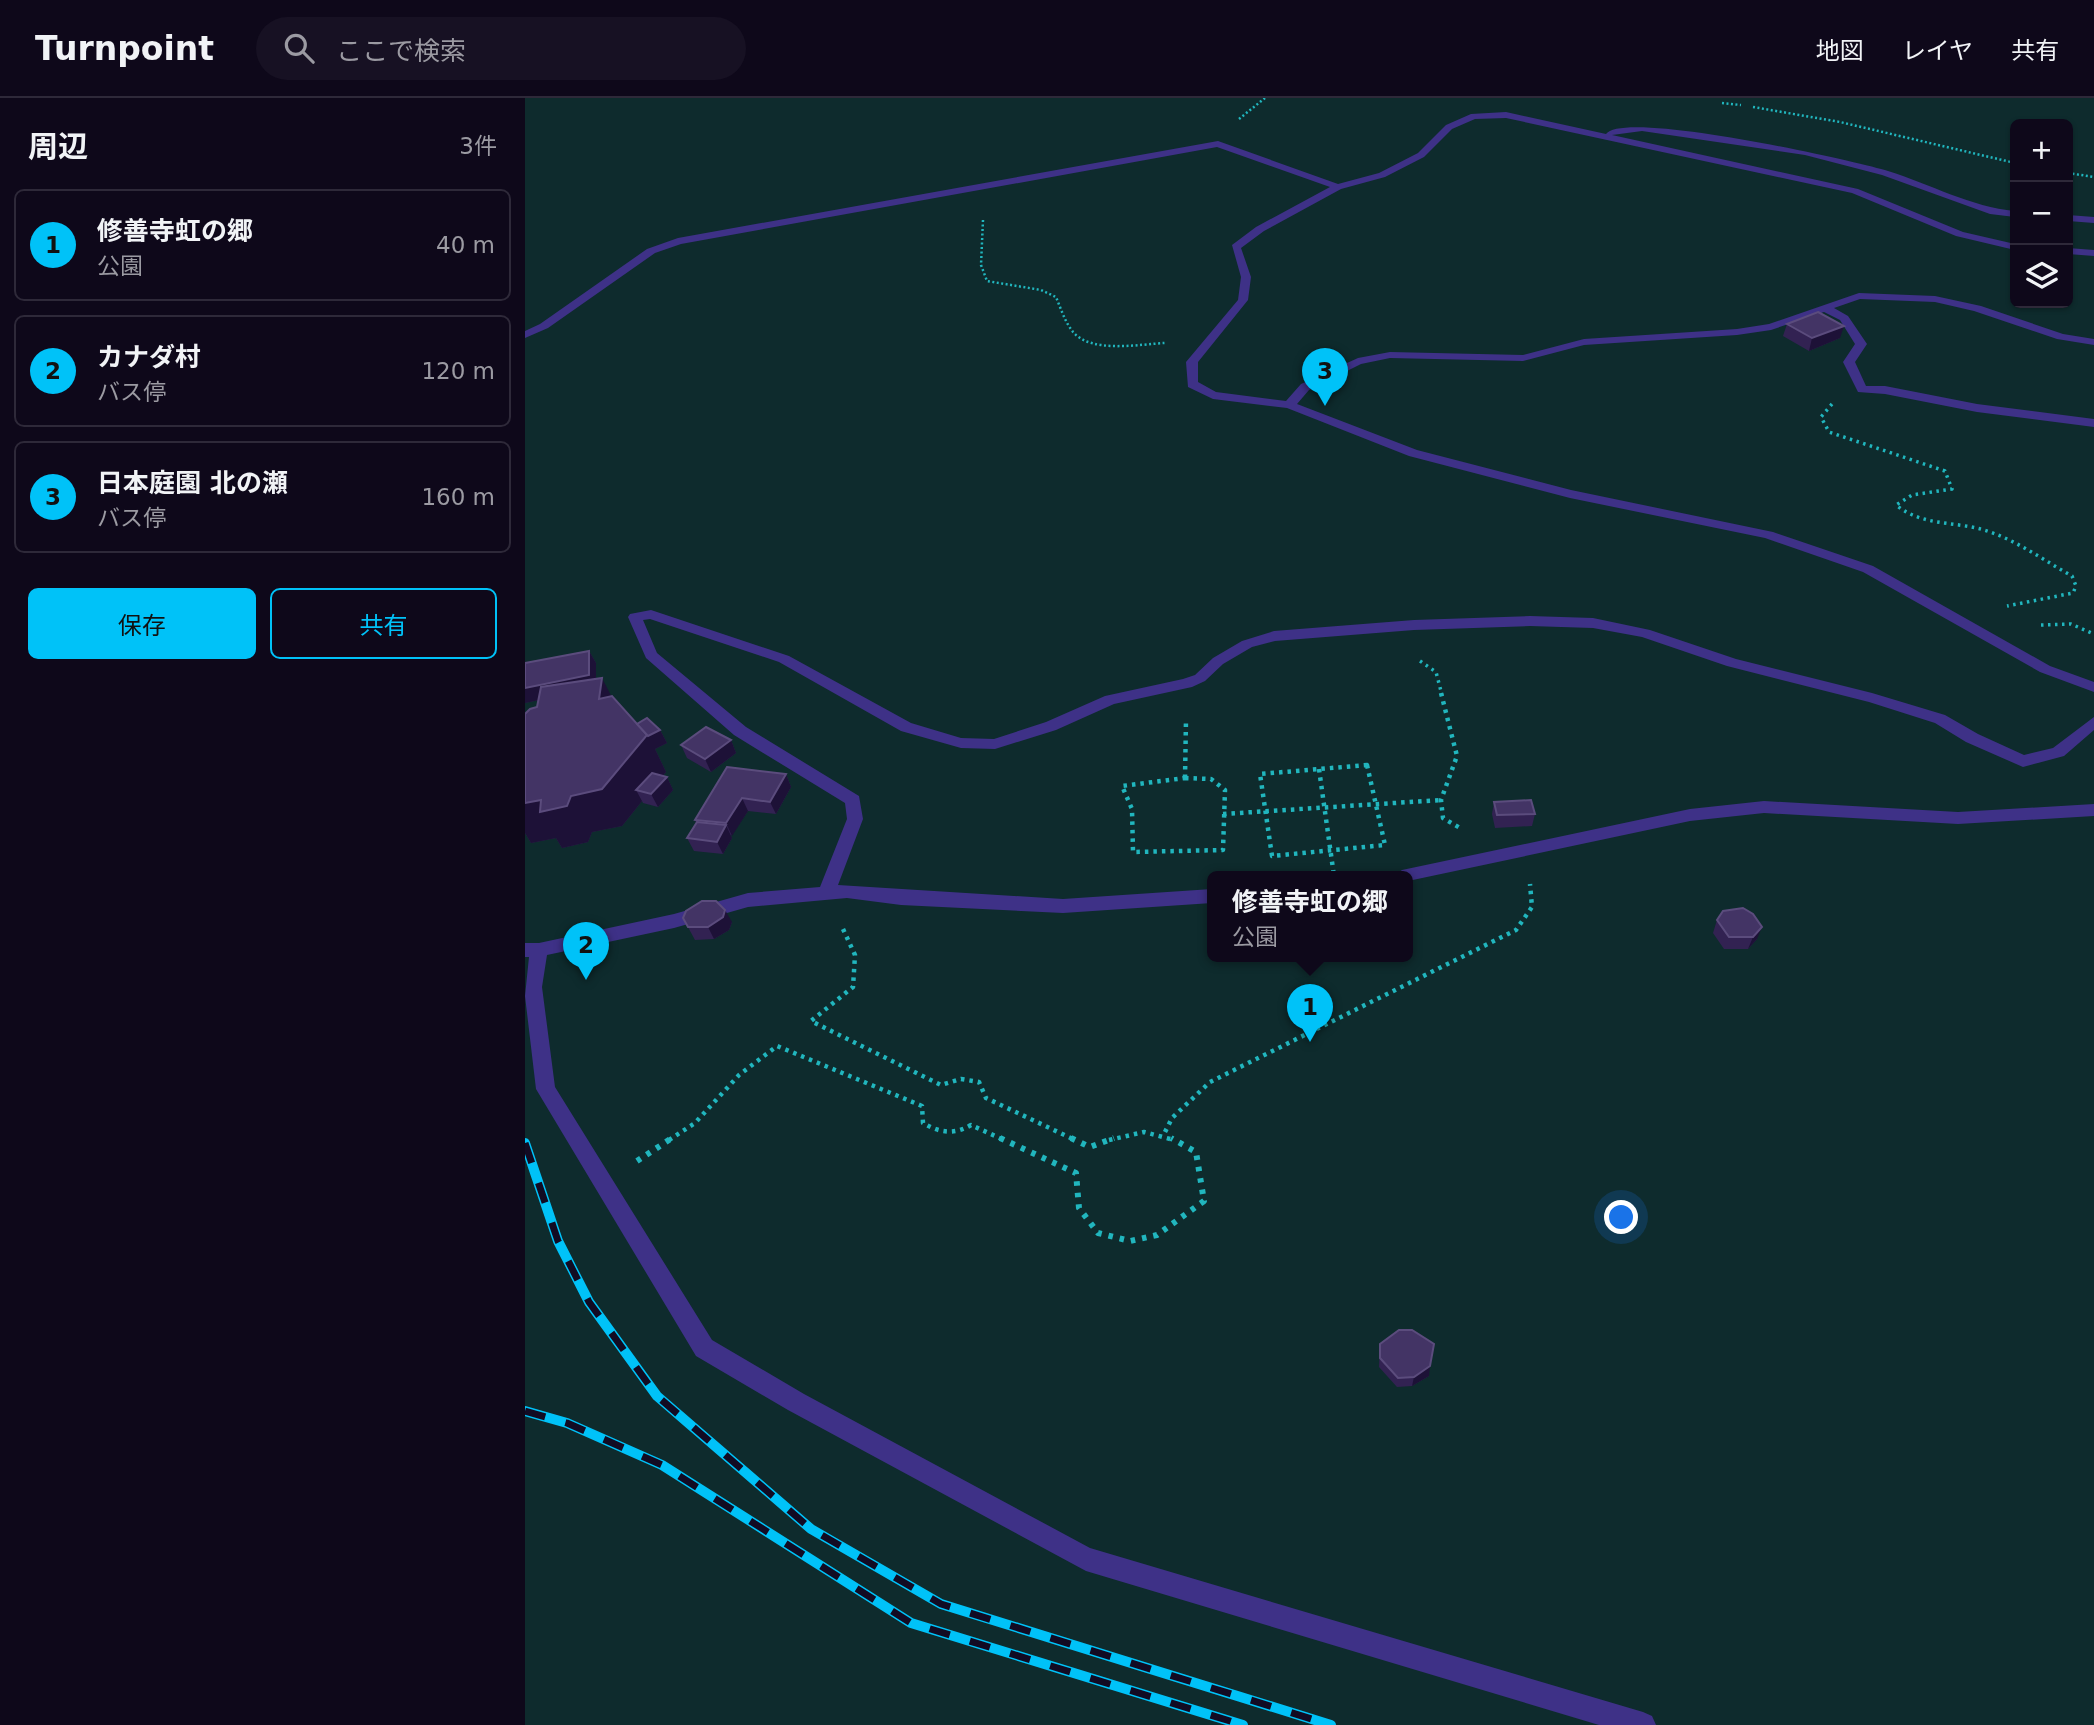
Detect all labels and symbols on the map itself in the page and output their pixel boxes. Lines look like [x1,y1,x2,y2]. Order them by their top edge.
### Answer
pin: 3 [1302,348,1348,406]
pin: 2 [563,922,609,980]
pin: 1 [1287,984,1333,1042]
your location [1604,1200,1638,1234]

